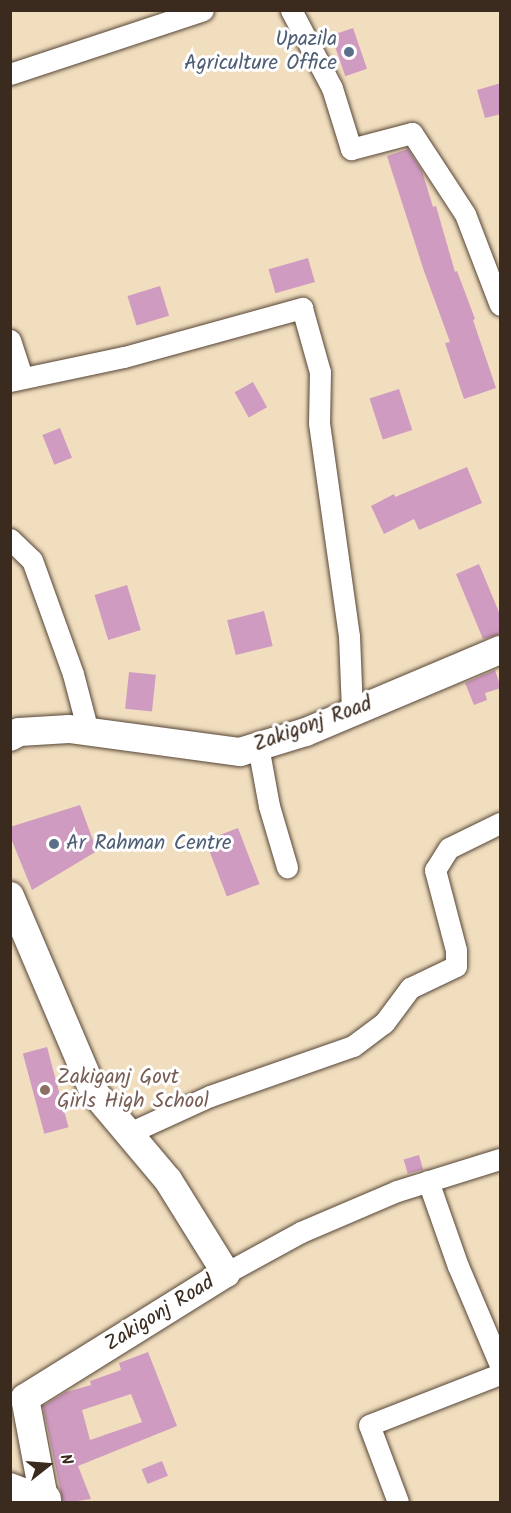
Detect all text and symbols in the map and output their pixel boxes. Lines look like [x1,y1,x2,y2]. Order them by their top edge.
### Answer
place label: Upazila Agriculture Office [184,27,337,77]
marker: Upazila Agriculture Office [342,45,356,59]
street label: Zakigonj Road [250,692,376,758]
place label: Ar Rahman Centre [66,831,231,857]
marker: Ar Rahman Centre [47,837,61,851]
place label: Zakiganj Govt Girls High School [57,1065,209,1115]
marker: Zakiganj Govt Girls High School [38,1083,52,1097]
street label: Zakigonj Road [101,1270,219,1358]
north arrow [18,1435,78,1495]
text: N [52,1451,79,1468]

